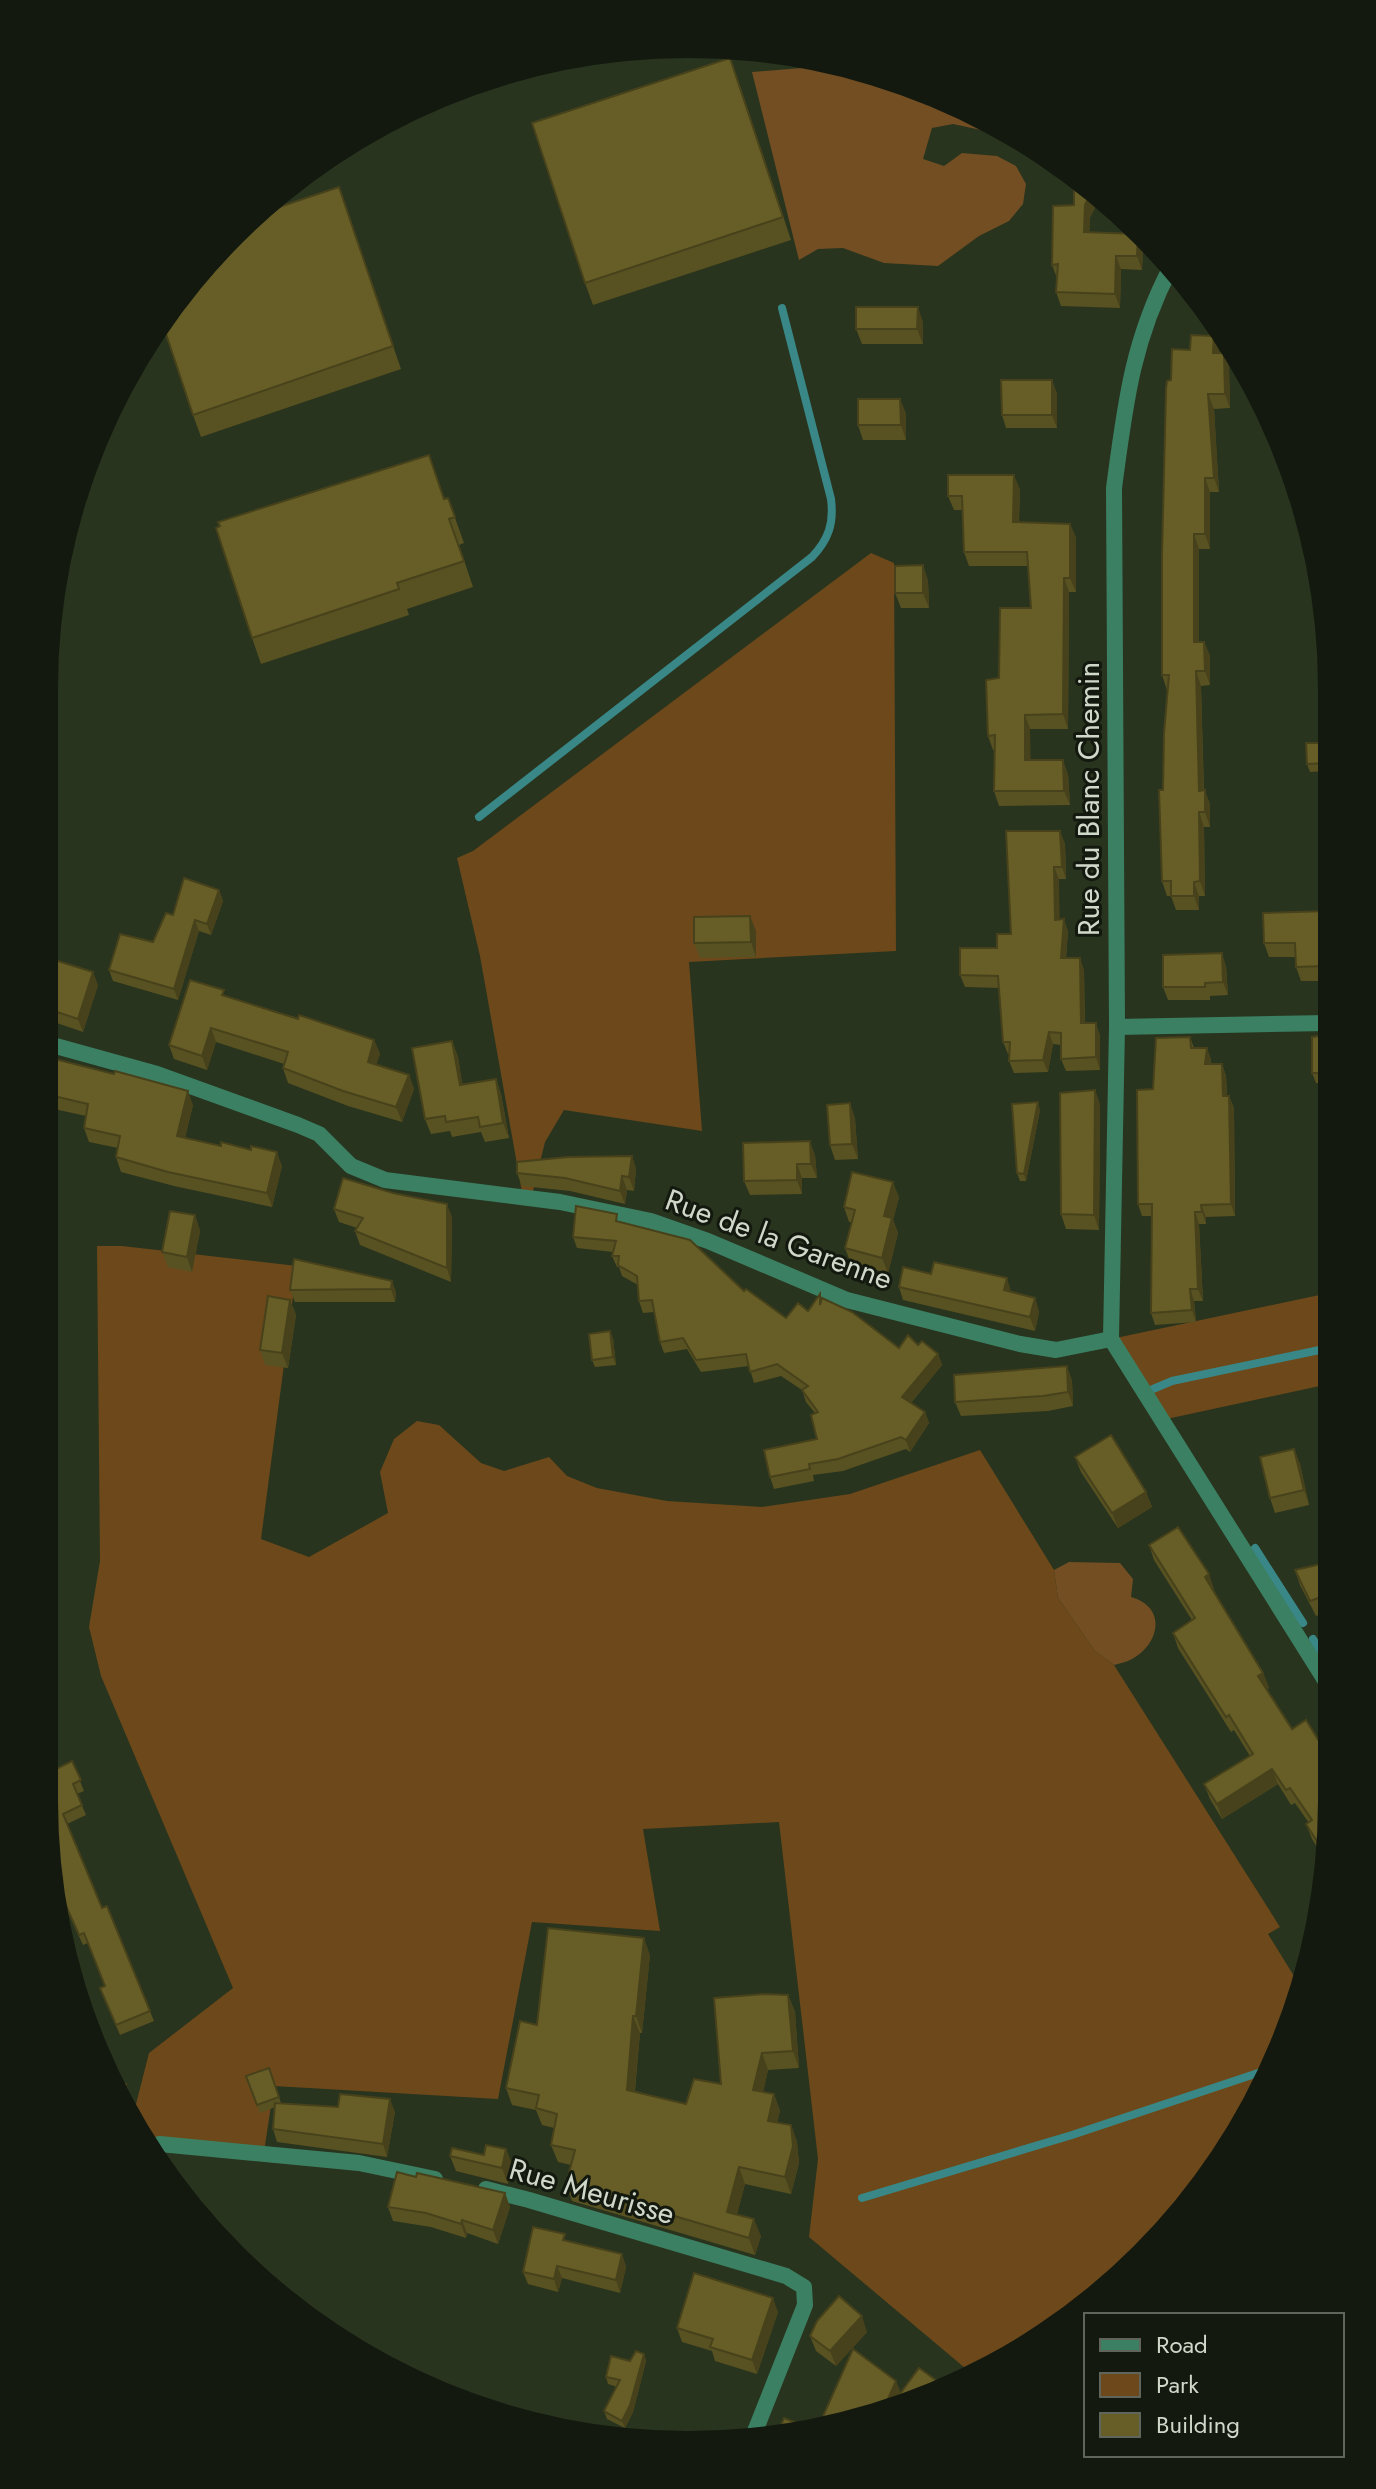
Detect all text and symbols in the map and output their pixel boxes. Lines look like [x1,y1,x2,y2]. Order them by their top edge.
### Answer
street label: Rue du Blanc Chemin [1067,662,1110,936]
street label: Rue de la Garenne [659,1178,899,1300]
street label: Rue Meurisse [504,2147,680,2235]
legend [1084,2313,1344,2457]
text: Road [1156,2327,1208,2362]
text: Park [1156,2367,1199,2402]
text: Building [1156,2407,1240,2442]

